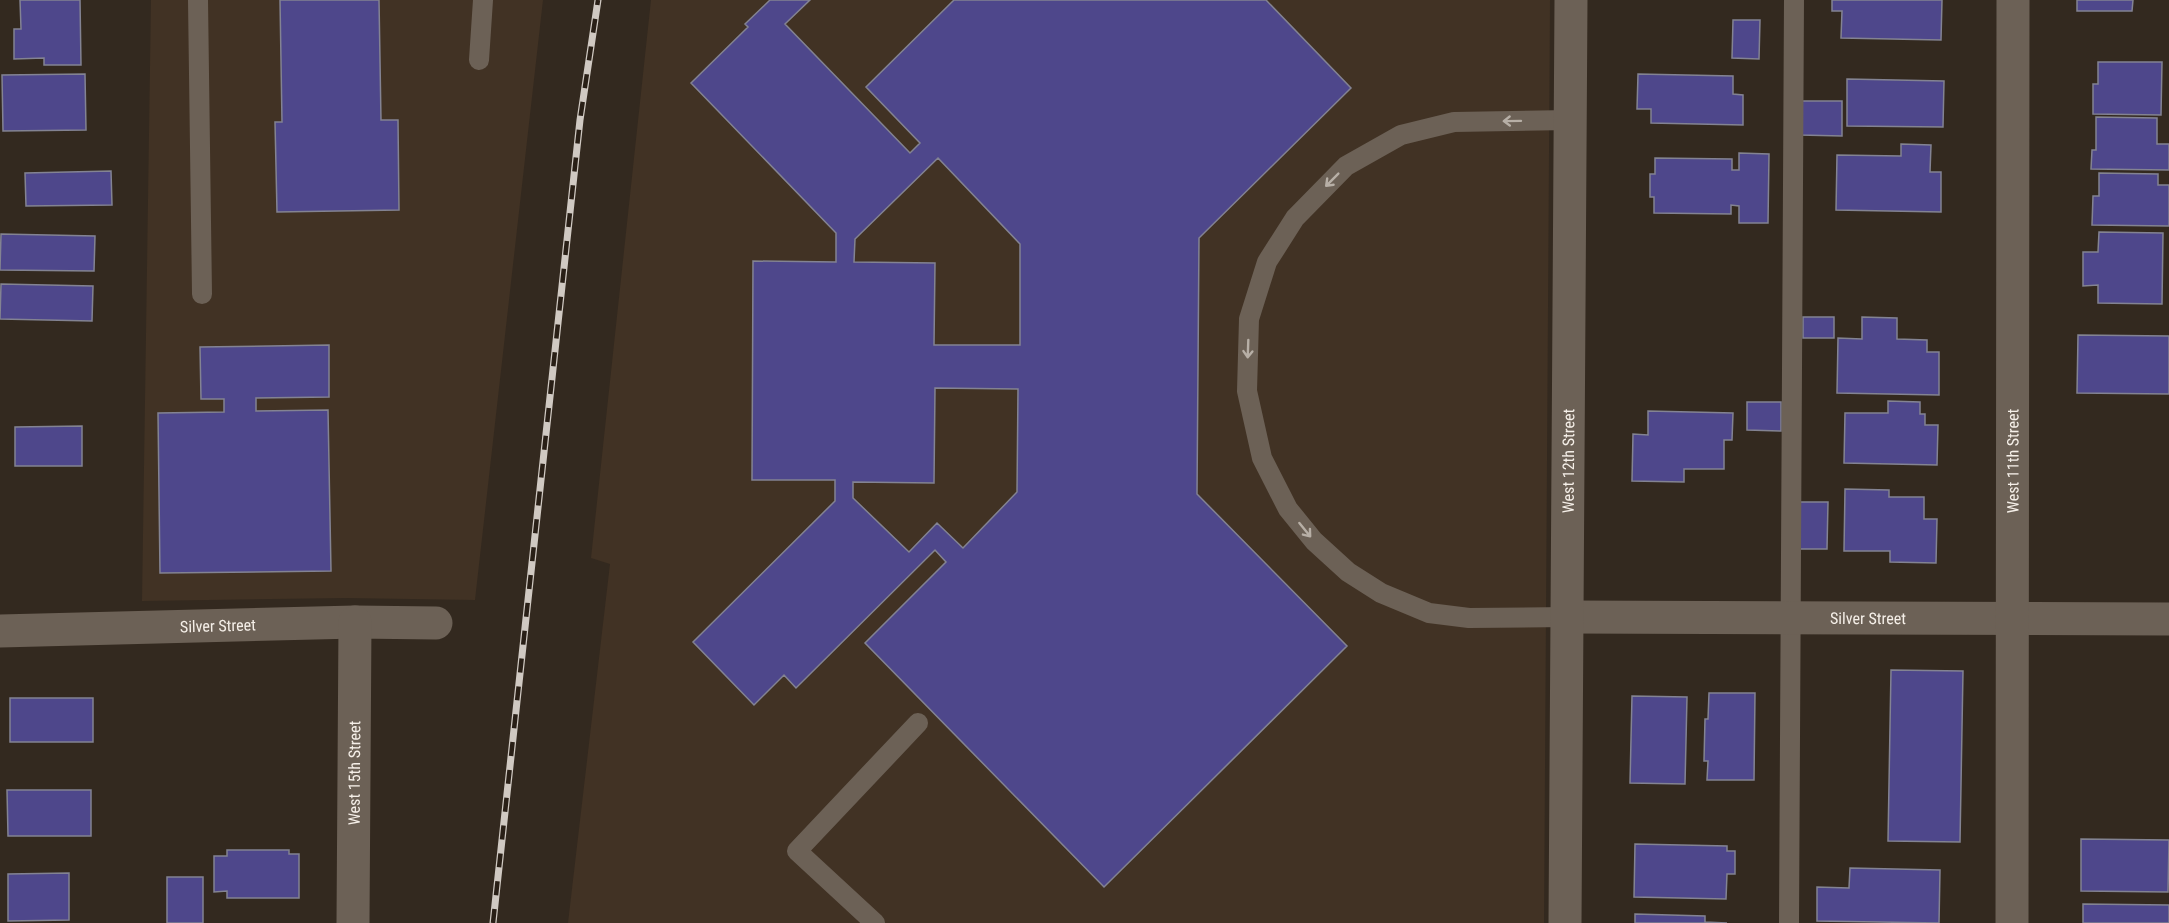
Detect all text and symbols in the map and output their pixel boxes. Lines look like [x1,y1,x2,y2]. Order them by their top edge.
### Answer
one-way arrow [1502,115,1522,127]
one-way arrow [1325,173,1340,187]
one-way arrow [1243,339,1254,358]
street label: West 12th Street [1558,408,1578,513]
street label: West 11th Street [2003,408,2022,513]
one-way arrow [1298,522,1312,537]
street label: Silver Street [1830,608,1906,628]
street label: Silver Street [180,615,256,636]
street label: West 15th Street [344,720,364,825]

